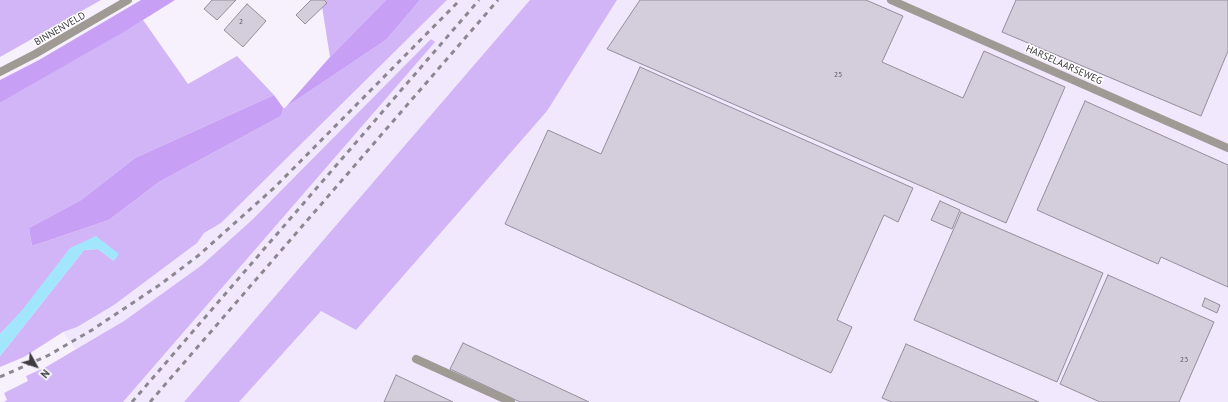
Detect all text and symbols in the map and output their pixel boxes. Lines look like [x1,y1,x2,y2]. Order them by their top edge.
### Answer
street label: BINNENVELD [32,10,88,48]
house number: 2 [239,17,243,27]
street label: HARSELAARSEWEG [1024,43,1104,87]
house number: 25 [834,70,842,80]
north arrow [16,346,56,386]
house number: 23 [1180,355,1188,365]
text: N [38,366,53,381]

